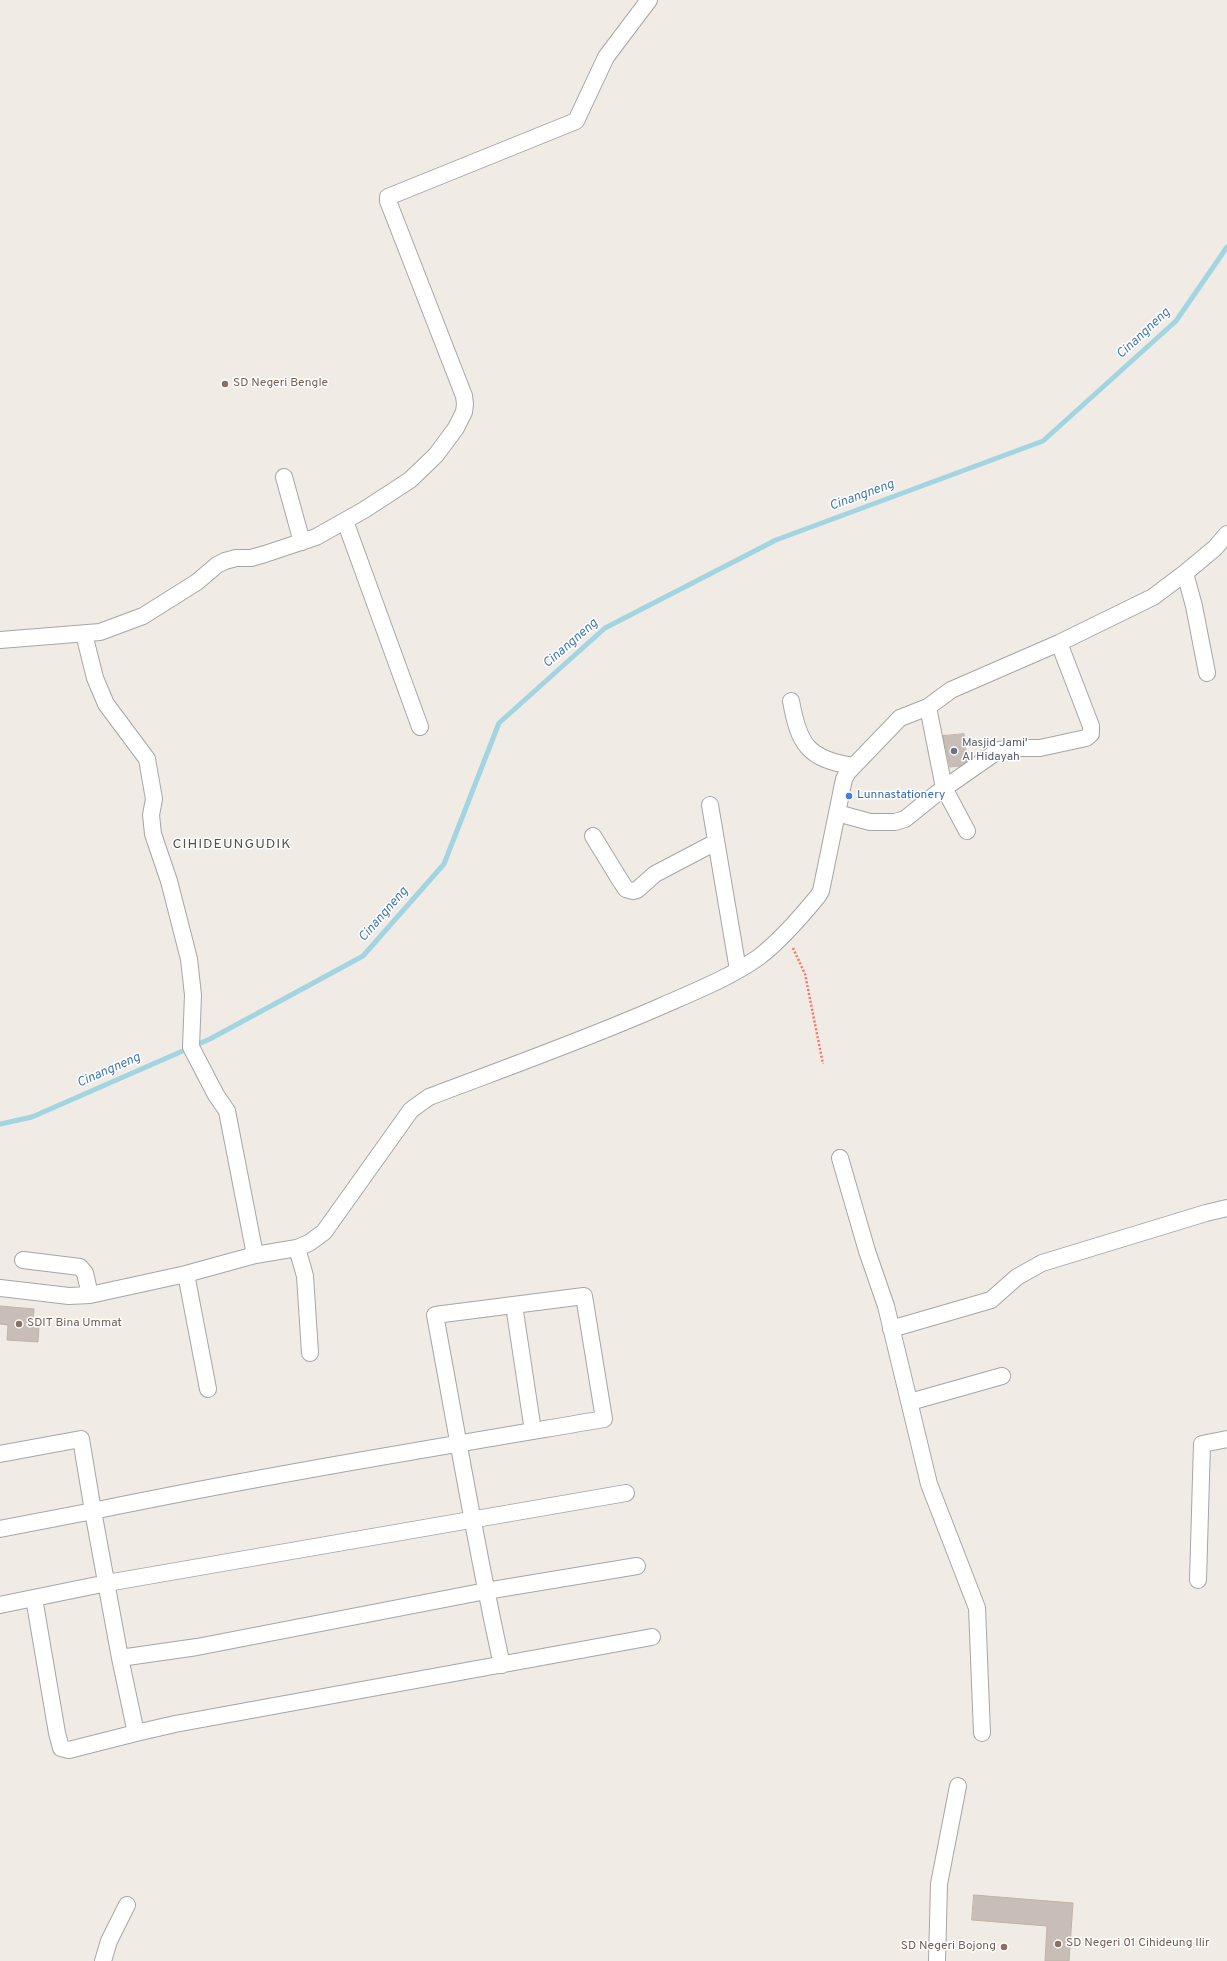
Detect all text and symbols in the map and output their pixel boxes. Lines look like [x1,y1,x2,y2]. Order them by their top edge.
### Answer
water label: Cinangneng [1114,305,1174,363]
place label: SD Negeri Bengle [233,377,328,391]
marker: SD Negeri Bengle [220,379,230,389]
water label: Cinangneng [828,477,896,515]
water label: Cinangneng [540,616,602,672]
place label: Masjid Jami' Al Hidayah [962,737,1028,765]
marker: Masjid Jami' Al Hidayah [949,746,959,756]
place label: Lunnastationery [857,789,945,803]
marker: Lunnastationery [844,791,854,801]
district label: CIHIDEUNGUDIK [173,837,291,853]
water label: Cinangneng [356,884,412,946]
water label: Cinangneng [75,1050,143,1092]
place label: SDIT Bina Ummat [27,1317,122,1331]
marker: SDIT Bina Ummat [14,1319,24,1329]
place label: SD Negeri 01 Cihideung Ilir [1066,1937,1210,1951]
marker: SD Negeri 01 Cihideung Ilir [1053,1939,1063,1949]
place label: SD Negeri Bojong [901,1940,996,1954]
marker: SD Negeri Bojong [999,1942,1009,1952]

